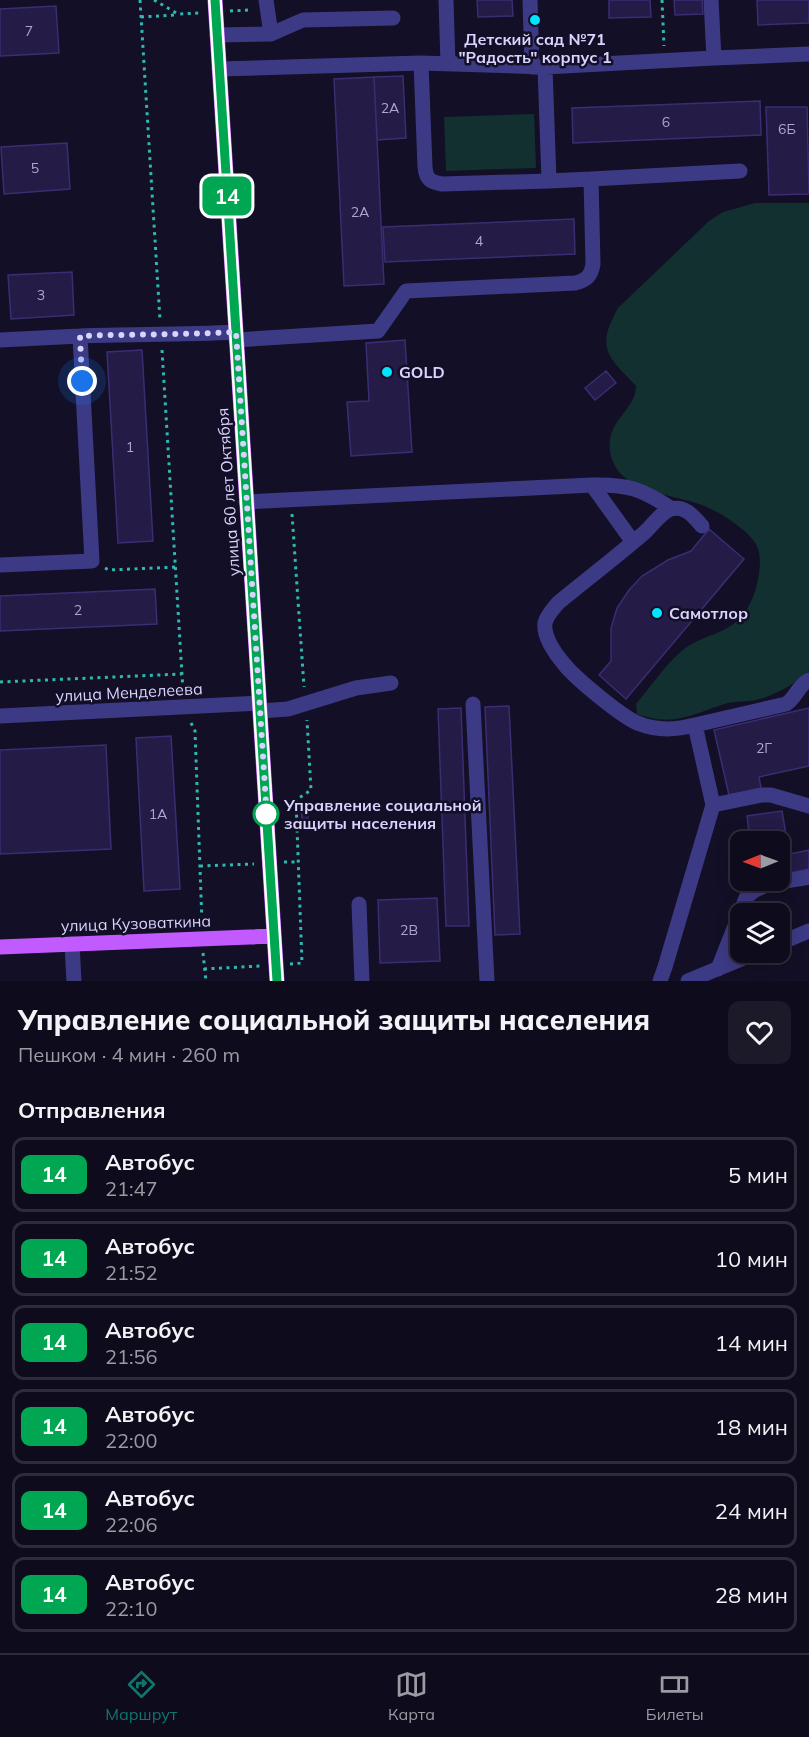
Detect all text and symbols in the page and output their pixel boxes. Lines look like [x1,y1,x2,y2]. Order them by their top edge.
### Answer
marker: Детский сад №71 "Радость" корпус 1 [528,13,542,27]
house number: 7 [25,22,33,40]
place label: Детский сад №71 "Радость" корпус 1 [458,29,612,67]
house number: 2А [381,99,400,117]
house number: 6 [662,113,670,131]
house number: 6Б [778,120,796,138]
house number: 5 [31,159,39,177]
line badge: 14 [200,176,254,216]
text: 14 [214,183,240,209]
house number: 2А [351,203,370,221]
house number: 4 [475,232,484,250]
house number: 3 [37,286,45,304]
place label: GOLD [399,362,445,382]
marker: GOLD [380,365,394,379]
your location [67,366,97,396]
street label: улица 60 лет Октября [212,407,244,577]
house number: 1 [126,438,134,456]
house number: 2 [74,601,82,619]
place label: Самотлор [669,603,748,623]
marker: Самотлор [650,606,664,620]
street label: улица Менделеева [55,678,203,706]
house number: 2Г [756,739,772,757]
place label: Управление социальной защиты населения [283,795,482,833]
marker: Управление социальной защиты населения [253,801,279,827]
house number: 1А [149,805,168,823]
north arrow [730,831,790,891]
map controls [730,831,790,963]
button: layers [730,903,790,963]
street label: улица Кузоваткина [60,910,212,936]
house number: 2В [400,921,418,939]
button: heart [728,1001,791,1064]
text: Управление социальной защиты населения [18,1002,650,1037]
text: Пешком · 4 мин · 260 m [18,1042,240,1067]
text: Отправления [18,1096,166,1124]
text: Автобус [105,1148,195,1176]
text: 14 [41,1161,67,1187]
text: 5 мин [728,1161,788,1189]
text: 21:47 [105,1176,158,1201]
text: Автобус [105,1232,195,1260]
text: 14 [41,1245,67,1271]
text: 10 мин [715,1245,788,1273]
text: 21:52 [105,1260,158,1285]
text: Автобус [105,1316,195,1344]
text: 14 [41,1329,67,1355]
text: 14 мин [715,1329,788,1357]
text: 21:56 [105,1344,158,1369]
text: Автобус [105,1400,195,1428]
text: 14 [41,1413,67,1439]
text: 18 мин [715,1413,788,1441]
text: 22:00 [105,1428,158,1453]
text: Автобус [105,1484,195,1512]
text: 14 [41,1497,67,1523]
text: 24 мин [715,1497,788,1525]
text: 22:06 [105,1512,158,1537]
text: Автобус [105,1568,195,1596]
text: 14 [41,1581,67,1607]
text: 28 мин [715,1581,788,1609]
text: 22:10 [105,1596,158,1621]
tab: Маршрут [105,1668,177,1724]
tab: Карта [388,1668,435,1724]
tab: Билеты [646,1668,704,1724]

